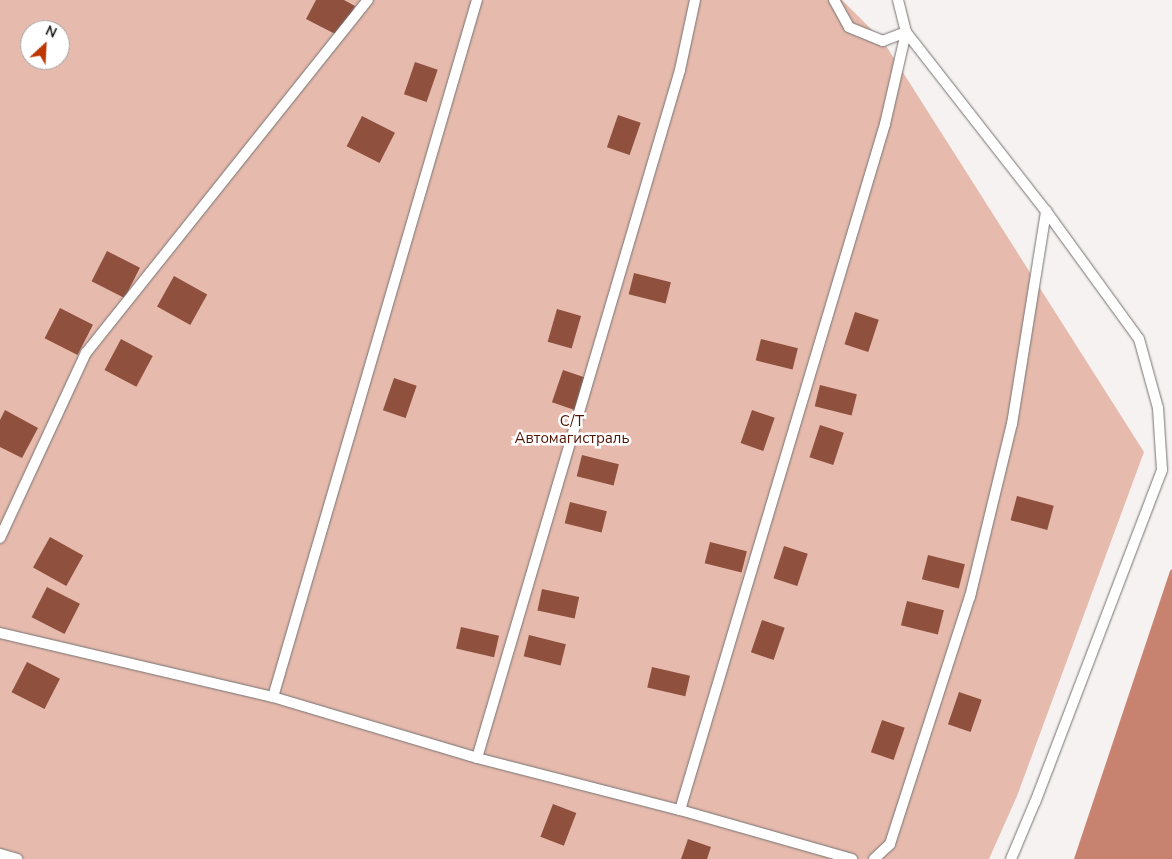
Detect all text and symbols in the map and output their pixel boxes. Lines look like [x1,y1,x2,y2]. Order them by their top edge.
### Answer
north arrow [20,20,70,70]
text: N [42,21,60,43]
park label: С/Т Автомагистраль [514,412,630,447]

